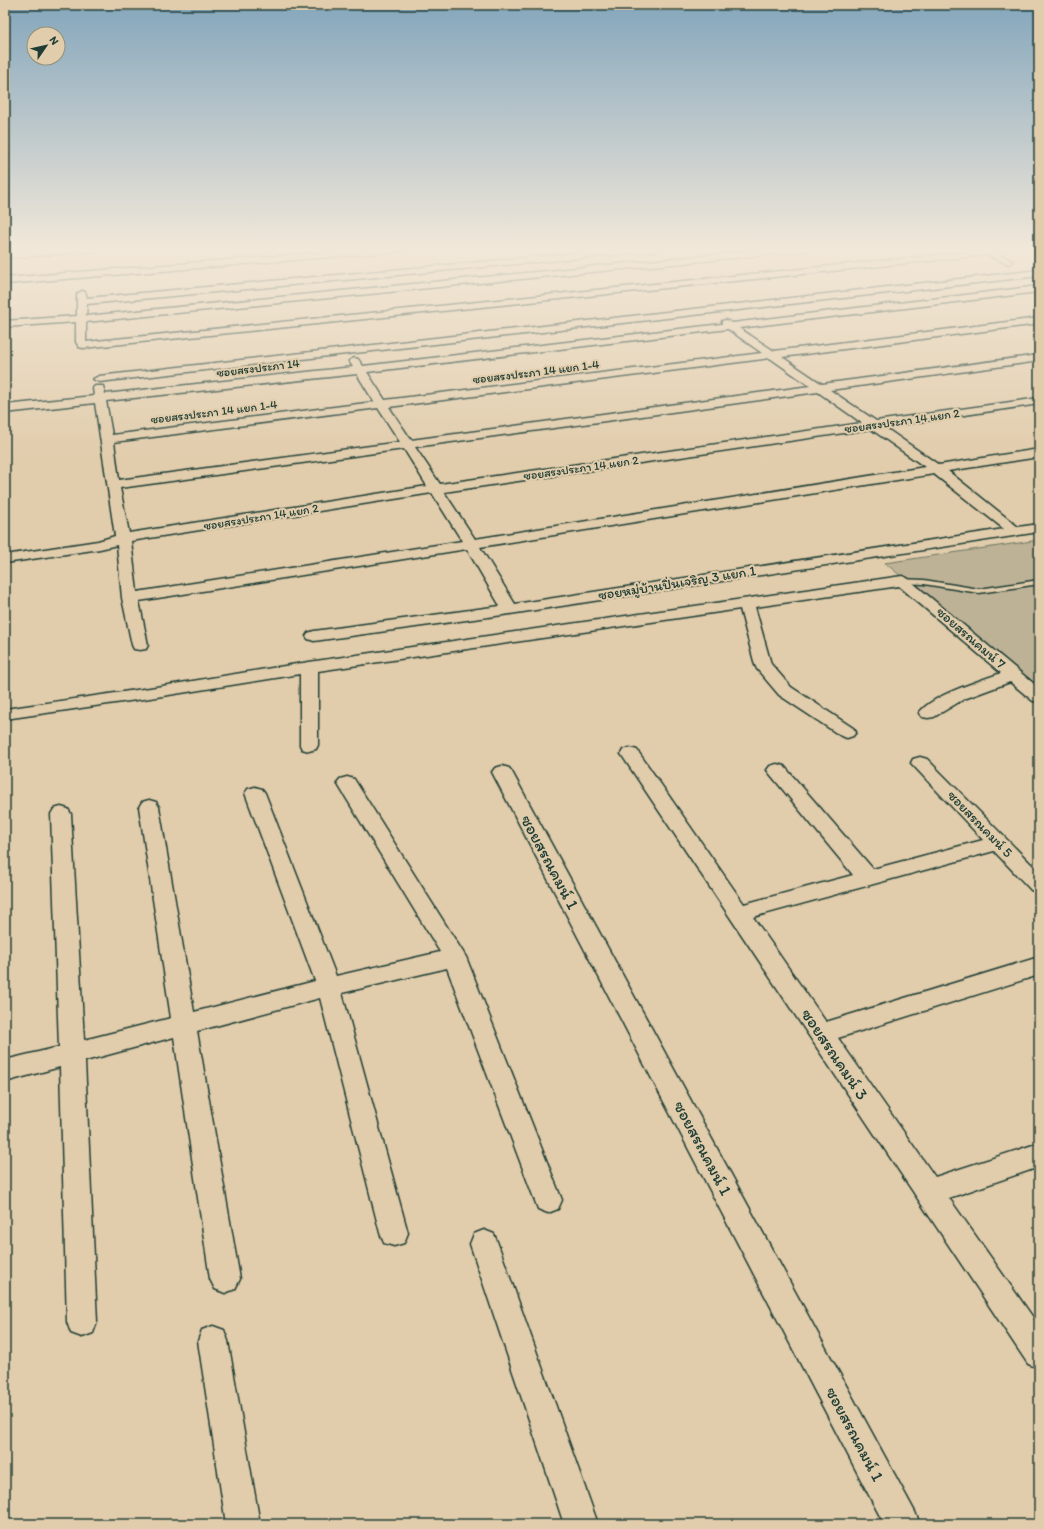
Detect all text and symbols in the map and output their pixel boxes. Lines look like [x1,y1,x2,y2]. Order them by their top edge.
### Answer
north arrow [26,26,66,66]
text: N [46,34,61,47]
street label: ซอยสรงประภา 14 [216,356,300,380]
street label: ซอยสรงประภา 14 แยก 1-4 [472,357,600,387]
street label: ซอยสรงประภา 14 แยก 1-4 [150,397,278,427]
street label: ซอยสรงประภา 14 แยก 2 [844,406,961,436]
street label: ซอยสรงประภา 14 แยก 2 [523,453,640,483]
street label: ซอยสรงประภา 14 แยก 2 [203,501,320,533]
street label: ซอยหมู่บ้านปิ่นเจริญ 3 แยก 1 [597,562,758,605]
street label: ซอยสรณคมน์ 7 [933,603,1009,673]
street label: ซอยสรณคมน์ 5 [944,787,1016,861]
street label: ซอยสรณคมน์ 1 [517,811,583,913]
street label: ซอยสรณคมน์ 3 [797,1005,873,1103]
street label: ซอยสรณคมน์ 1 [670,1097,736,1199]
street label: ซอยสรณคมน์ 1 [822,1383,888,1485]

